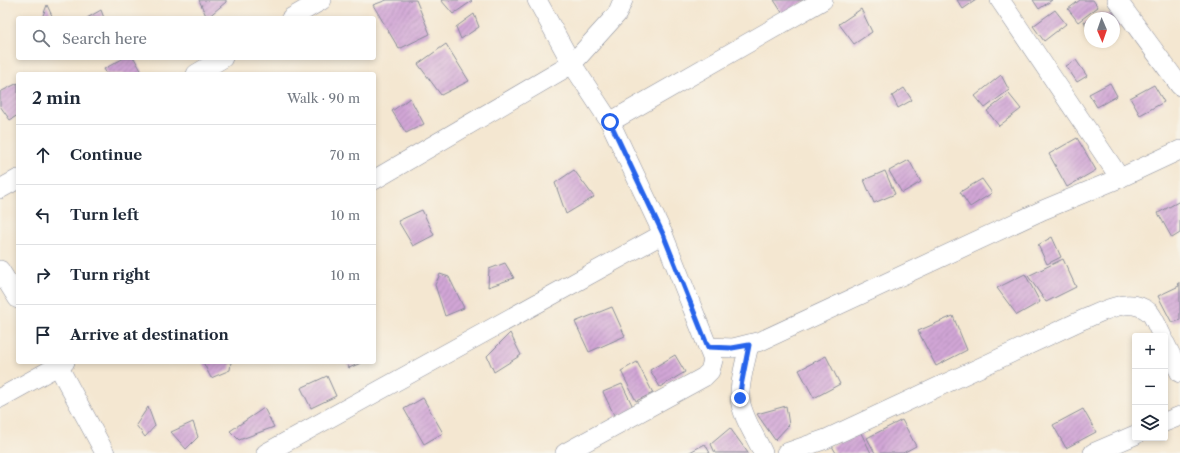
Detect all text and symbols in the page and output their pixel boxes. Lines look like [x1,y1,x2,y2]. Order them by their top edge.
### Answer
north arrow [1084,12,1120,48]
search box [16,16,376,60]
icon: search [30,27,52,49]
text: Search here [62,29,147,48]
text: 2 min [32,88,81,108]
text: Walk · 90 m [287,90,360,106]
route start [601,113,619,131]
icon: ahead [32,144,54,166]
text: Continue [70,145,142,164]
text: 70 m [330,147,360,163]
icon: left [32,204,54,226]
text: Turn left [70,205,139,224]
text: 10 m [331,207,360,223]
icon: right [32,264,54,286]
text: Turn right [70,265,150,284]
text: 10 m [331,267,360,283]
icon: arrive [32,324,54,346]
text: Arrive at destination [70,325,229,344]
map controls [1132,333,1168,441]
button: + [1132,333,1168,369]
button: − [1132,369,1168,405]
route end [731,389,749,407]
button: layers [1132,405,1168,441]

